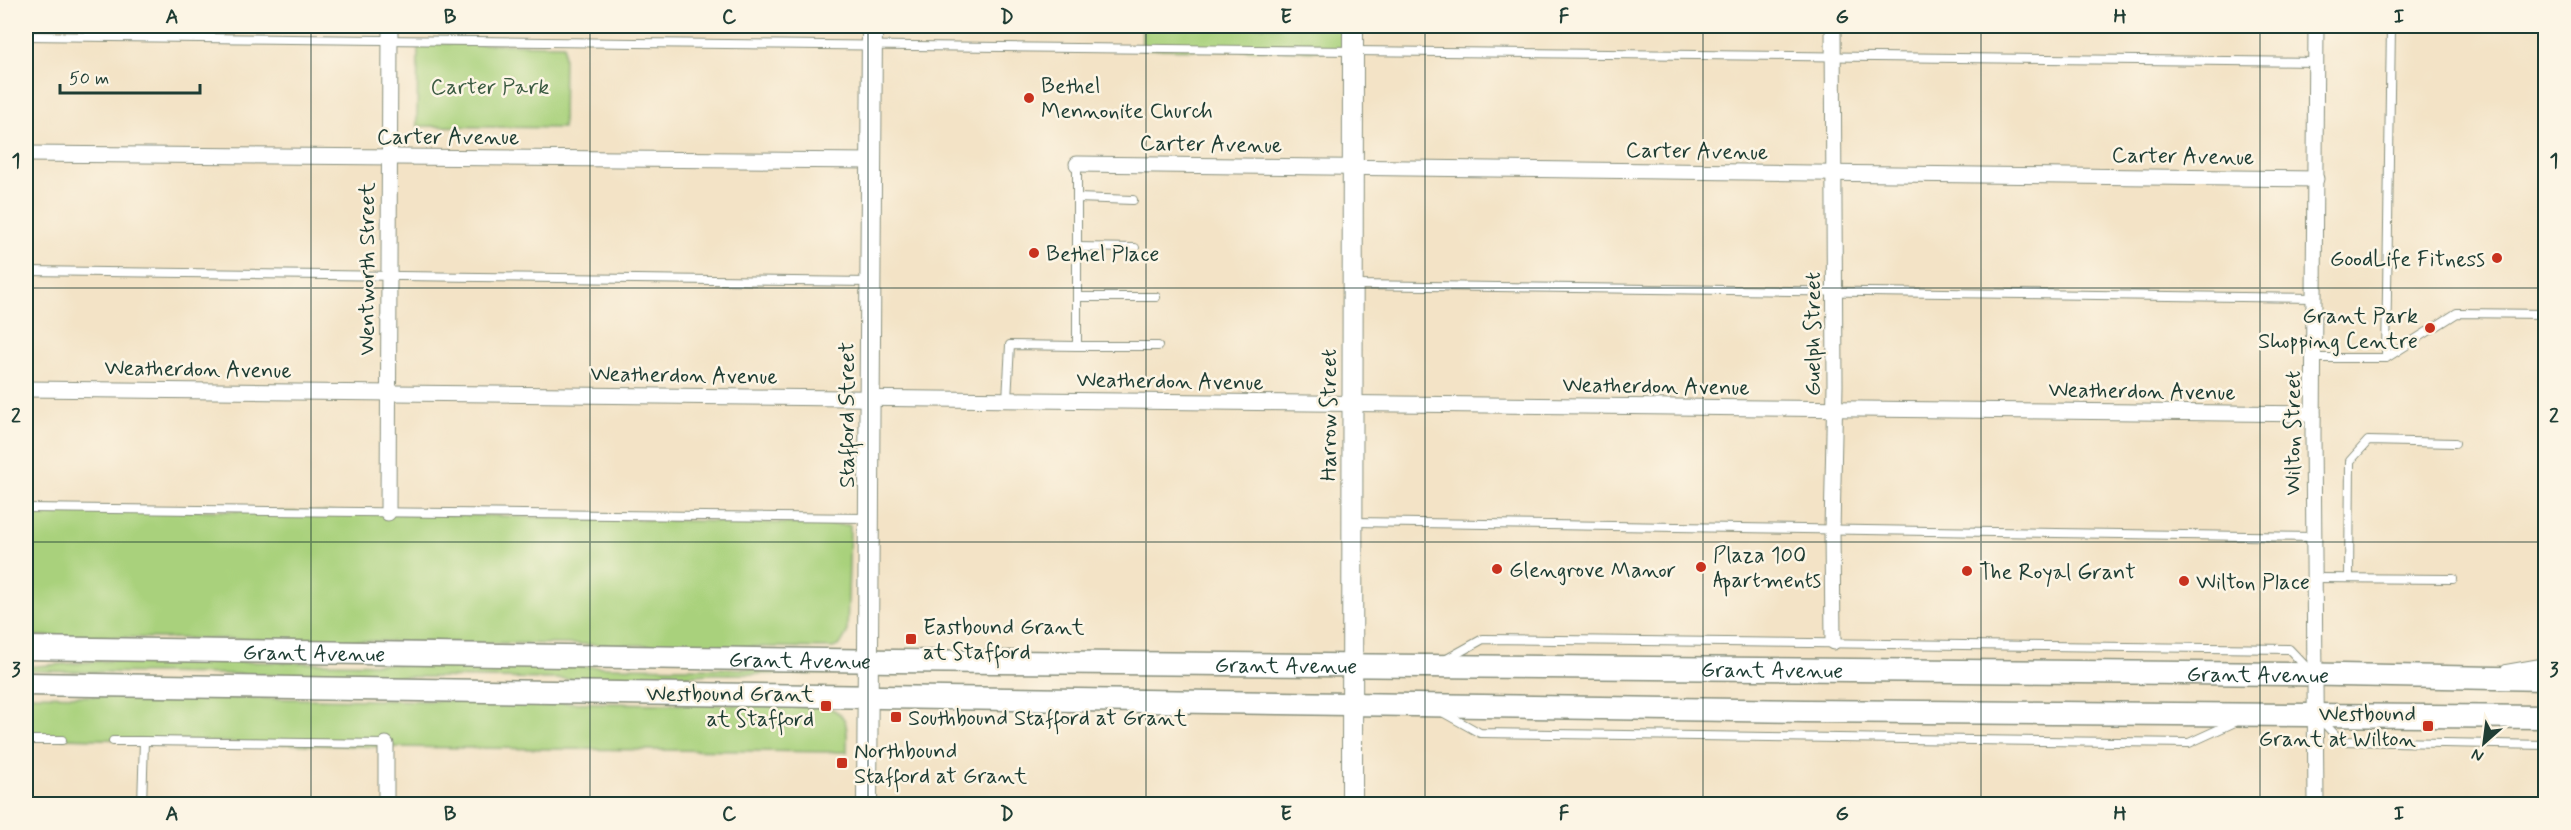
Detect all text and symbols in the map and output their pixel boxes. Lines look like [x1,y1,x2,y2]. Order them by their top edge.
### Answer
text: A [165,4,179,31]
text: B [444,4,457,31]
text: C [722,4,737,31]
text: D [1000,4,1014,31]
text: E [1280,4,1292,31]
text: F [1559,4,1570,31]
text: G [1835,4,1849,31]
text: H [2113,4,2127,31]
text: I [2394,4,2404,31]
scale bar [60,57,200,95]
text: 50 m [69,67,109,91]
place label: Bethel Mennonite Church [1041,73,1213,126]
park label: Carter Park [431,74,549,102]
marker: Bethel Mennonite Church [1022,91,1036,105]
street label: Carter Avenue [377,124,519,152]
street label: Carter Avenue [1139,130,1283,160]
street label: Carter Avenue [1625,137,1769,167]
street label: Carter Avenue [2111,142,2255,172]
text: 1 [12,148,20,175]
text: 1 [2550,148,2558,175]
street label: Wentworth Street [354,182,382,356]
place label: Bethel Place [1046,241,1159,269]
marker: Bethel Place [1027,246,1041,260]
place label: GoodLife Fitness [2330,246,2485,274]
marker: GoodLife Fitness [2490,251,2504,265]
street label: Guelph Street [1800,272,1828,396]
place label: Grant Park Shopping Centre [2258,303,2418,357]
marker: Grant Park Shopping Centre [2423,321,2437,335]
street label: Stafford Street [834,342,864,488]
street label: Harrow Street [1316,349,1344,481]
street label: Weatherdon Avenue [104,354,292,386]
street label: Weatherdon Avenue [590,360,778,392]
street label: Weatherdon Avenue [1076,366,1264,398]
street label: Wilton Street [2280,370,2308,496]
street label: Weatherdon Avenue [1562,371,1750,403]
street label: Weatherdon Avenue [2048,376,2236,408]
text: 2 [11,403,21,430]
text: 2 [2549,403,2559,430]
place label: Plaza 100 Apartments [1713,542,1821,597]
place label: Glengrove Manor [1509,557,1676,586]
place label: The Royal Grant [1979,559,2136,587]
marker: Plaza 100 Apartments [1694,560,1708,574]
marker: Glengrove Manor [1490,562,1504,576]
marker: The Royal Grant [1960,564,1974,578]
place label: Wilton Place [2196,569,2310,597]
marker: Wilton Place [2177,574,2191,588]
place label: Eastbound Grant at Stafford [923,614,1084,669]
marker: Eastbound Grant at Stafford [904,632,918,646]
street label: Grant Avenue [242,639,385,669]
street label: Grant Avenue [728,647,871,677]
street label: Grant Avenue [1214,652,1357,681]
text: 3 [11,657,21,684]
street label: Grant Avenue [1700,657,1843,686]
text: 3 [2549,657,2559,684]
street label: Grant Avenue [2186,661,2329,691]
place label: Westbound Grant at Stafford [646,681,814,736]
marker: Westbound Grant at Stafford [819,699,833,713]
place label: Westbound Grant at Wilton [2258,701,2416,754]
place label: Southbound Stafford at Grant [908,705,1187,735]
marker: Southbound Stafford at Grant [889,710,903,724]
north arrow [2454,713,2514,773]
marker: Westbound Grant at Wilton [2421,719,2435,733]
place label: Northbound Stafford at Grant [854,738,1027,793]
text: N [2468,743,2487,767]
marker: Northbound Stafford at Grant [835,756,849,770]
text: A [165,801,179,828]
text: B [444,801,457,828]
text: C [722,801,737,828]
text: D [1000,801,1014,828]
text: E [1280,801,1292,828]
text: F [1559,801,1570,828]
text: G [1835,801,1849,828]
text: H [2113,801,2127,828]
text: I [2394,801,2404,828]

